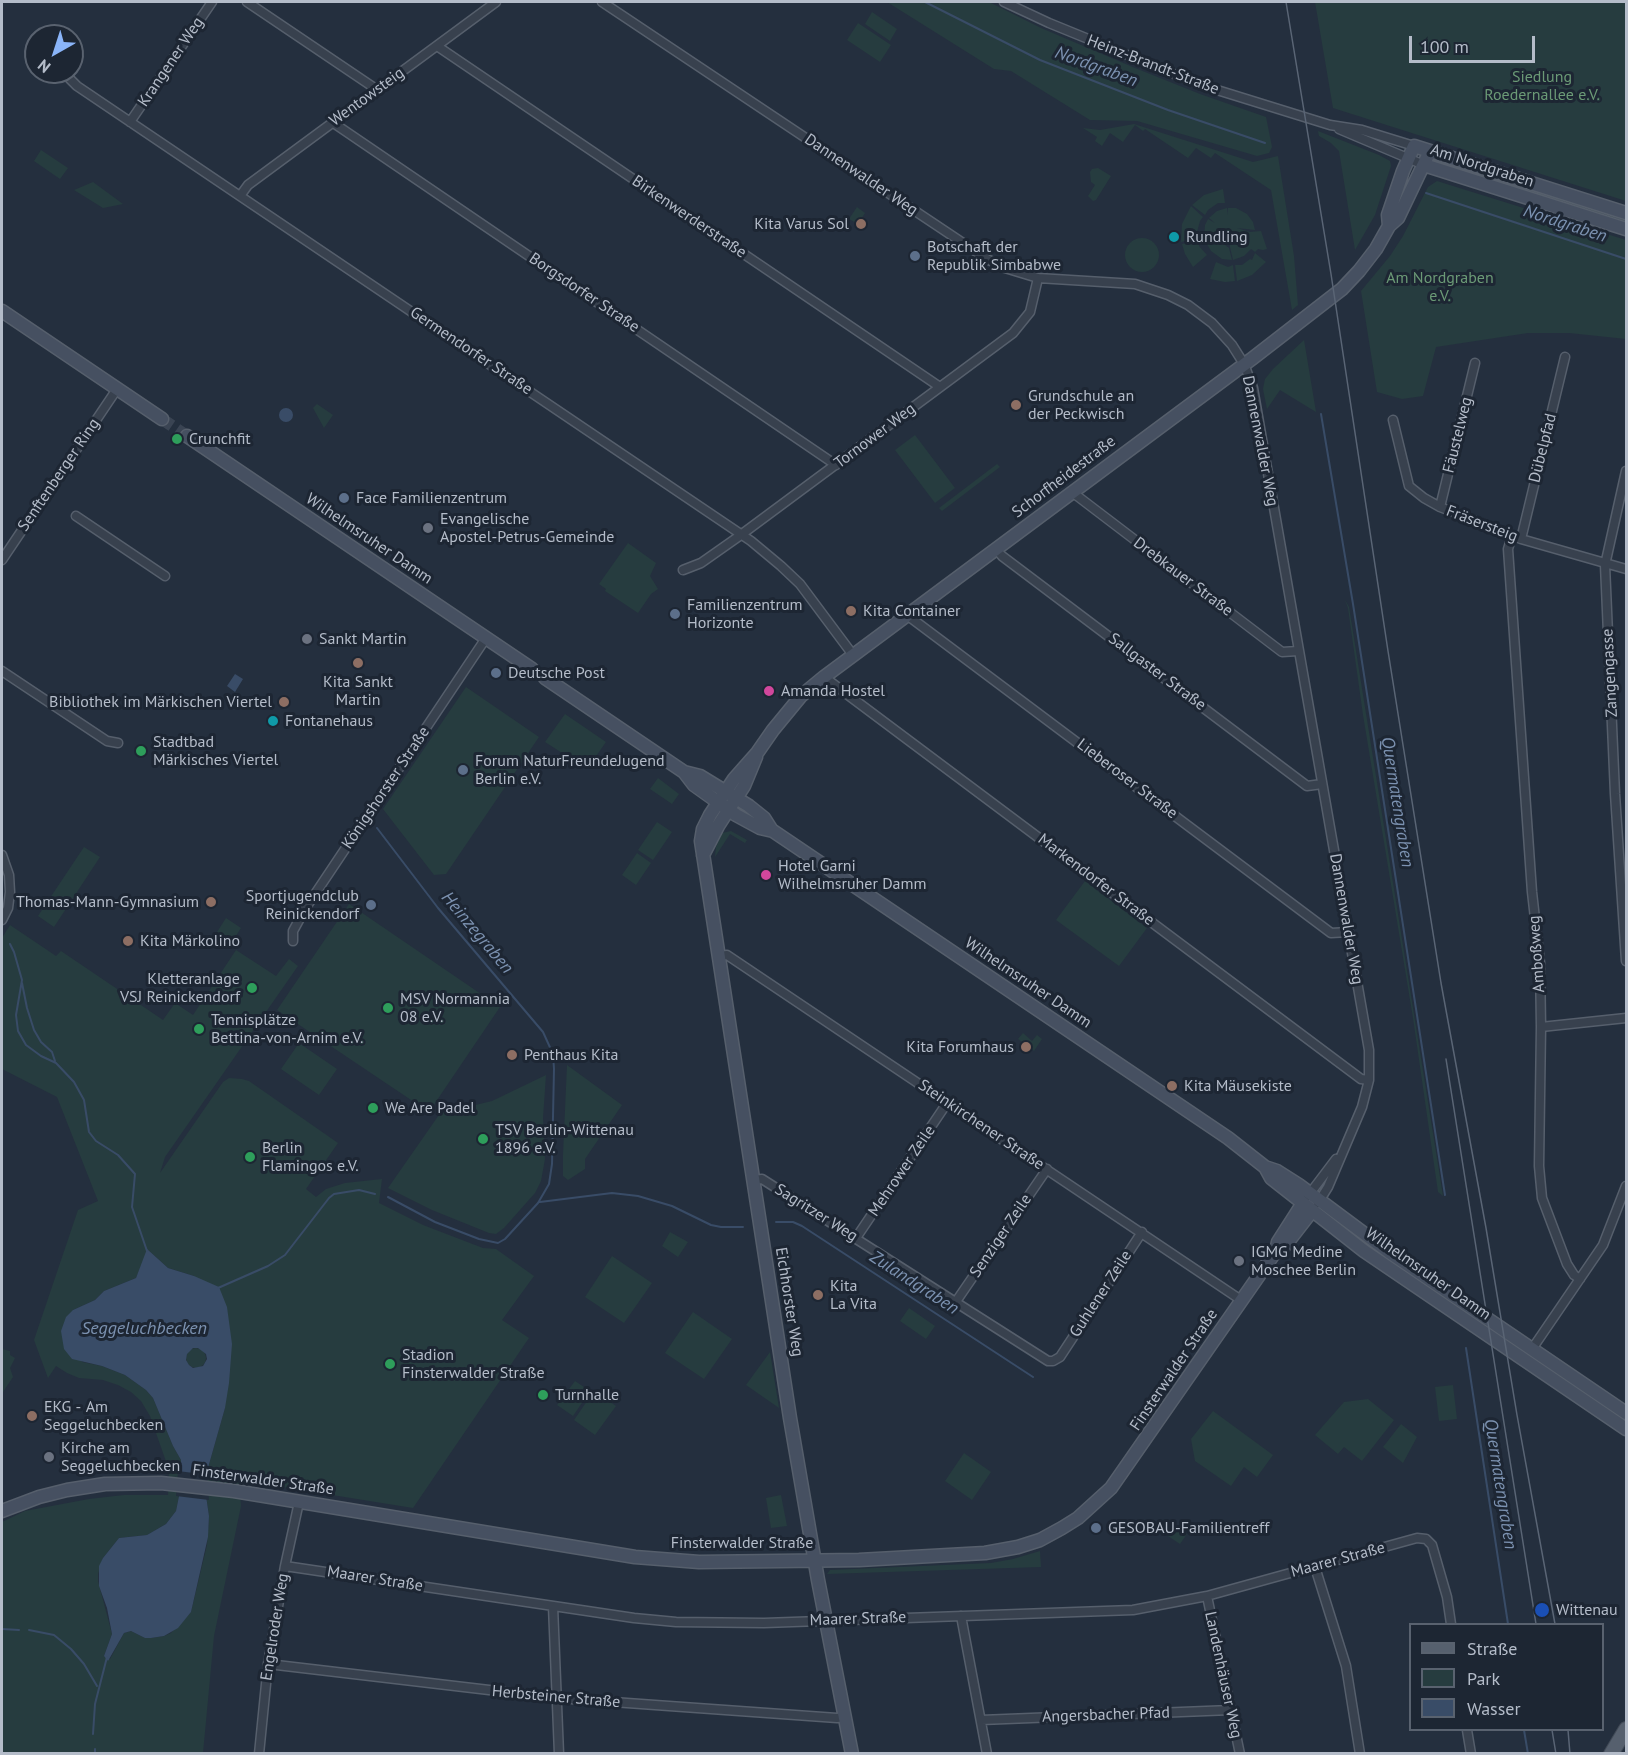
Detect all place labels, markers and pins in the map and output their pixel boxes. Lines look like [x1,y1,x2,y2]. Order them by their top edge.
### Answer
place label: Kita Varus Sol [754,214,849,234]
marker: Kita Varus Sol [854,217,868,231]
place label: Rundling [1186,227,1248,247]
marker: Rundling [1167,230,1181,244]
place label: Botschaft der Republik Simbabwe [927,237,1061,275]
marker: Botschaft der Republik Simbabwe [908,249,922,263]
place label: Grundschule an der Peckwisch [1028,386,1134,424]
marker: Grundschule an der Peckwisch [1009,398,1023,412]
place label: Crunchfit [189,429,251,449]
marker: Crunchfit [170,432,184,446]
place label: Face Familienzentrum [356,488,507,508]
marker: Face Familienzentrum [337,491,351,505]
place label: Evangelische Apostel-Petrus-Gemeinde [440,509,614,547]
marker: Evangelische Apostel-Petrus-Gemeinde [421,521,435,535]
place label: Familienzentrum Horizonte [687,595,803,633]
place label: Kita Container [863,601,961,621]
marker: Kita Container [844,604,858,618]
marker: Familienzentrum Horizonte [668,607,682,621]
place label: Sankt Martin [319,629,407,649]
marker: Sankt Martin [300,632,314,646]
marker: Kita Sankt Martin [351,656,365,670]
place label: Deutsche Post [508,663,605,683]
marker: Deutsche Post [489,666,503,680]
place label: Kita Sankt Martin [323,672,393,710]
place label: Amanda Hostel [781,681,885,701]
marker: Amanda Hostel [762,684,776,698]
place label: Bibliothek im Märkischen Viertel [49,692,272,712]
marker: Bibliothek im Märkischen Viertel [277,695,291,709]
place label: Fontanehaus [285,711,373,731]
marker: Fontanehaus [266,714,280,728]
place label: Stadtbad Märkisches Viertel [153,732,278,770]
marker: Stadtbad Märkisches Viertel [134,744,148,758]
place label: Forum NaturFreundeJugend Berlin e.V. [475,751,665,789]
marker: Forum NaturFreundeJugend Berlin e.V. [456,763,470,777]
place label: Hotel Garni Wilhelmsruher Damm [778,856,927,894]
marker: Hotel Garni Wilhelmsruher Damm [759,868,773,882]
place label: Sportjugendclub Reinickendorf [246,886,359,924]
place label: Thomas-Mann-Gymnasium [16,892,199,912]
marker: Thomas-Mann-Gymnasium [204,895,218,909]
marker: Sportjugendclub Reinickendorf [364,898,378,912]
place label: Kita Märkolino [140,931,240,951]
marker: Kita Märkolino [121,934,135,948]
place label: Kletteranlage VSJ Reinickendorf [120,969,240,1007]
marker: Kletteranlage VSJ Reinickendorf [245,981,259,995]
place label: MSV Normannia 08 e.V. [400,989,510,1027]
marker: MSV Normannia 08 e.V. [381,1001,395,1015]
place label: Tennisplätze Bettina-von-Arnim e.V. [211,1010,363,1048]
marker: Tennisplätze Bettina-von-Arnim e.V. [192,1022,206,1036]
place label: Kita Forumhaus [906,1037,1014,1057]
marker: Kita Forumhaus [1019,1040,1033,1054]
place label: Penthaus Kita [524,1045,618,1065]
marker: Penthaus Kita [505,1048,519,1062]
place label: Kita Mäusekiste [1184,1076,1292,1096]
marker: Kita Mäusekiste [1165,1079,1179,1093]
place label: We Are Padel [385,1098,475,1118]
marker: We Are Padel [366,1101,380,1115]
place label: TSV Berlin-Wittenau 1896 e.V. [495,1120,634,1158]
marker: TSV Berlin-Wittenau 1896 e.V. [476,1132,490,1146]
place label: Berlin Flamingos e.V. [262,1138,359,1176]
marker: Berlin Flamingos e.V. [243,1150,257,1164]
place label: IGMG Medine Moschee Berlin [1251,1242,1356,1280]
marker: IGMG Medine Moschee Berlin [1232,1254,1246,1268]
place label: Kita La Vita [830,1276,877,1314]
marker: Kita La Vita [811,1288,825,1302]
place label: Stadion Finsterwalder Straße [402,1345,545,1383]
marker: Stadion Finsterwalder Straße [383,1357,397,1371]
place label: Turnhalle [555,1385,619,1405]
marker: Turnhalle [536,1388,550,1402]
place label: EKG - Am Seggeluchbecken [44,1397,163,1435]
marker: EKG - Am Seggeluchbecken [25,1409,39,1423]
place label: Kirche am Seggeluchbecken [61,1438,180,1476]
marker: Kirche am Seggeluchbecken [42,1450,56,1464]
place label: GESOBAU-Familientreff [1108,1518,1269,1538]
marker: GESOBAU-Familientreff [1089,1521,1103,1535]
place label: Wittenau [1556,1600,1618,1620]
marker: Wittenau [1533,1601,1551,1619]

